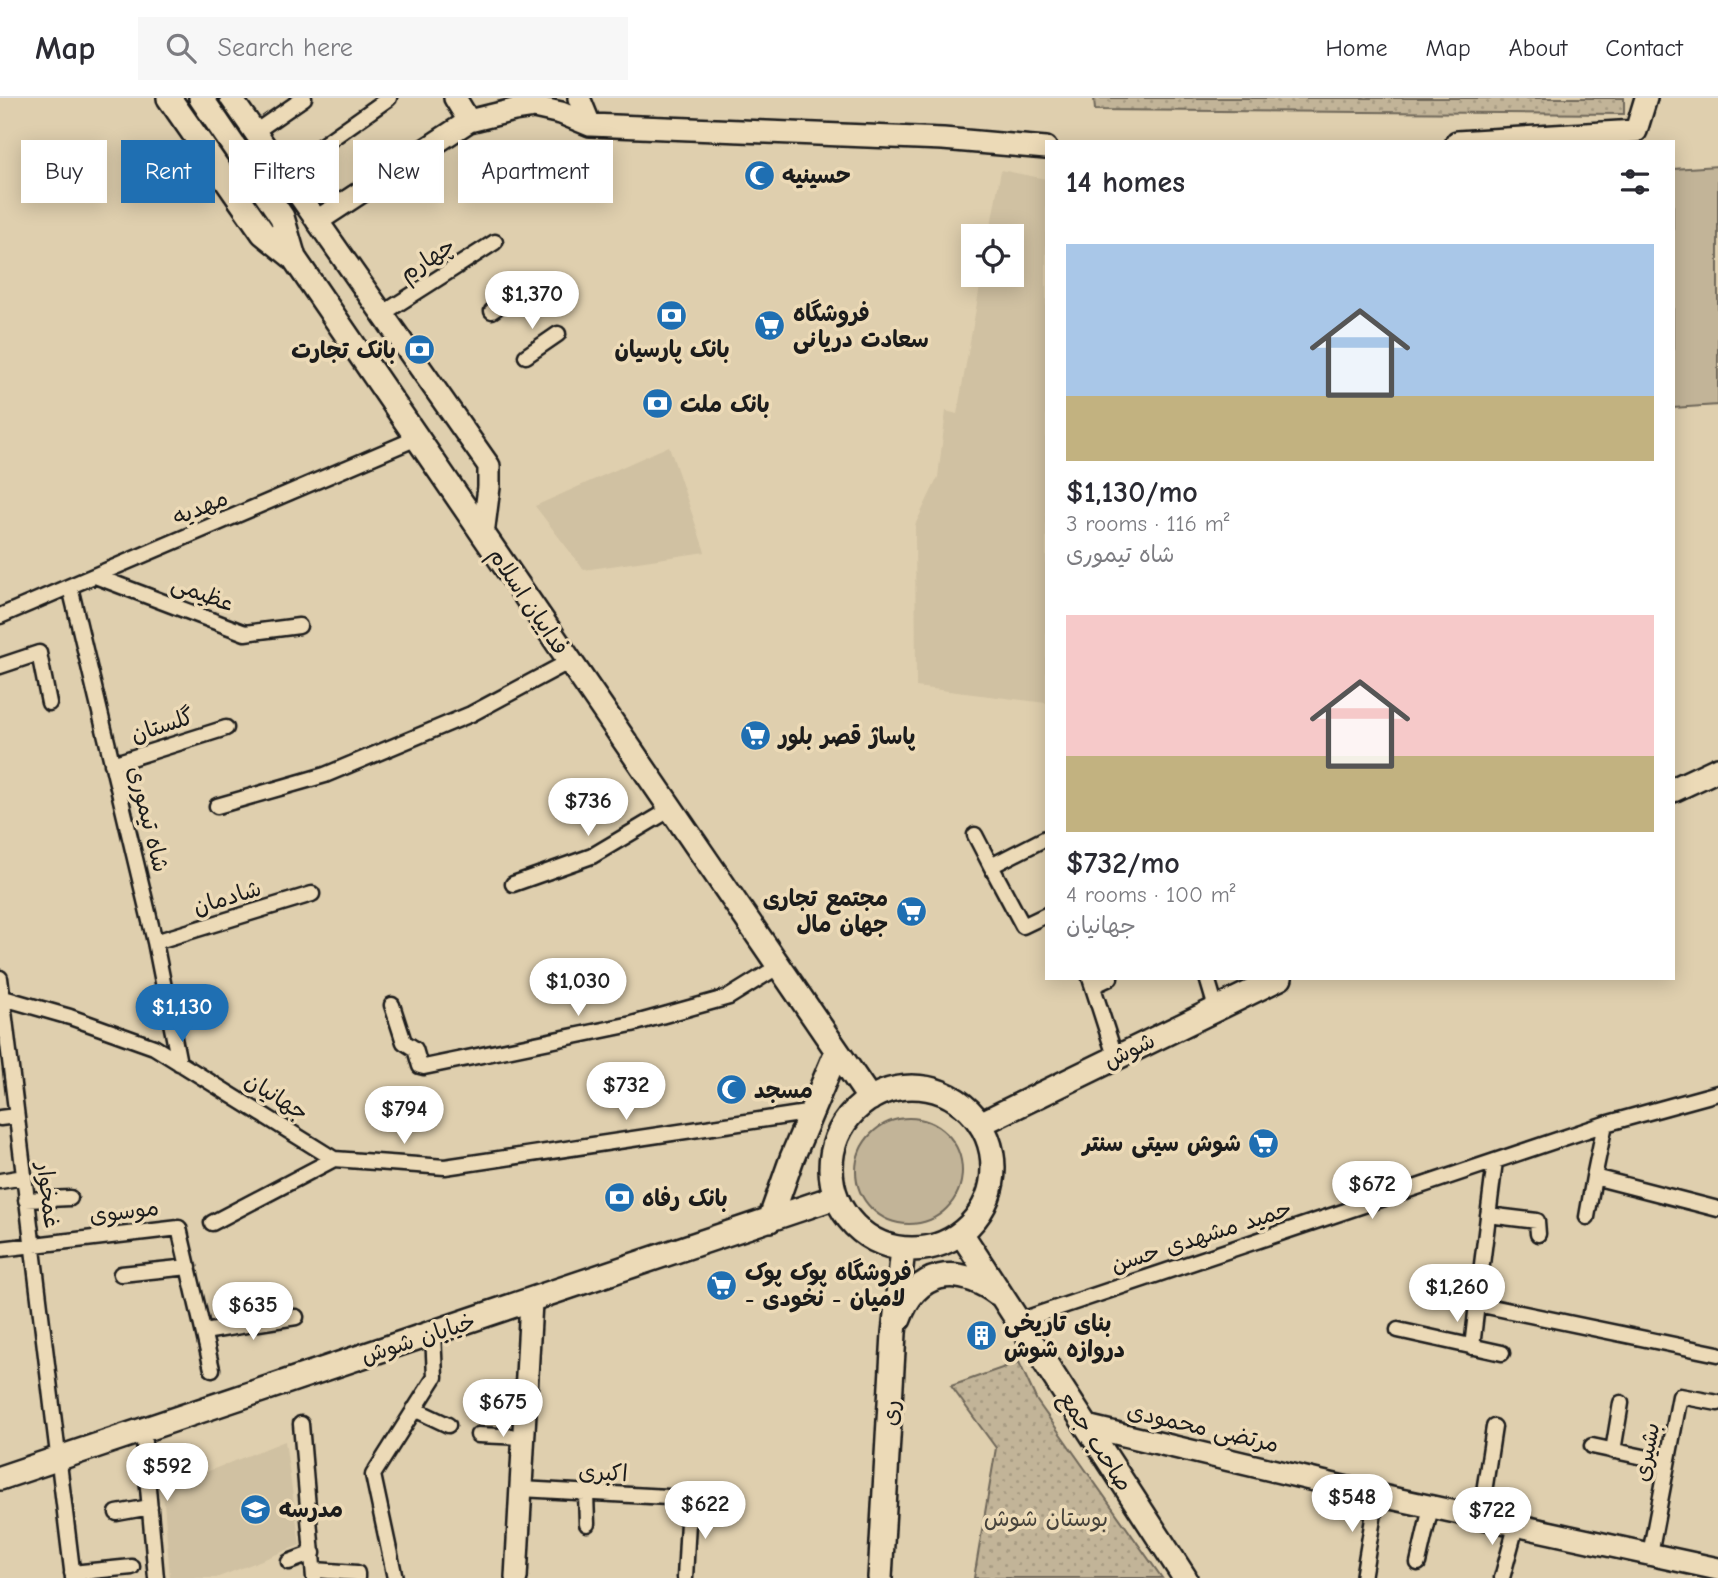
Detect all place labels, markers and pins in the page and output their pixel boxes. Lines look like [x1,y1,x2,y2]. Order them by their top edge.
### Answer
mosque icon: حسینیه [742,158,776,192]
place label: حسینیه [782,162,851,189]
pin: $1,370 [475,272,589,331]
bank icon: بانک پارسیان [655,298,689,332]
place label: فروشگاه سعادت دریانی [793,299,929,354]
supermarket icon: فروشگاه سعادت دریانی [753,309,787,343]
bank icon: بانک تجارت [402,333,436,367]
place label: بانک پارسیان [614,336,730,364]
place label: بانک تجارت [291,337,396,364]
bank icon: بانک ملت [640,387,674,421]
place label: بانک ملت [680,391,770,418]
supermarket icon: پاساژ قصر بلور [739,719,773,753]
place label: پاساژ قصر بلور [777,723,916,751]
pin: $736 [547,778,629,838]
place label: مجتمع تجاری جهان مال [763,885,888,938]
supermarket icon: مجتمع تجاری جهان مال [894,894,928,928]
pin: $1,030 [521,958,635,1018]
pin: $1,130 [125,984,239,1044]
pin: $732 [585,1062,667,1122]
mosque icon: مسجد [714,1073,748,1107]
place label: مسجد [754,1077,813,1104]
pin: $794 [363,1086,445,1146]
supermarket icon: شوش سیتی سنتر [1247,1126,1281,1160]
place label: شوش سیتی سنتر [1081,1130,1241,1158]
pin: $672 [1331,1162,1413,1221]
bank icon: بانک رفاه [602,1181,636,1215]
place label: بانک رفاه [642,1185,728,1212]
place label: فروشگاه پوک پوک - لاميان - نخودی [745,1258,912,1313]
pin: $1,260 [1400,1264,1514,1324]
supermarket icon: فروشگاه پوک پوک - لاميان - نخودی [705,1268,739,1302]
pin: $635 [212,1282,294,1342]
place label: بنای تاریخی دروازه شوش [1004,1310,1125,1364]
building icon: بنای تاریخی دروازه شوش [964,1319,998,1353]
pin: $675 [462,1380,544,1439]
pin: $592 [126,1444,208,1503]
pin: $548 [1311,1474,1393,1534]
pin: $622 [664,1482,746,1541]
pin: $722 [1451,1488,1533,1547]
school or university icon: مدرسه [239,1492,273,1526]
place label: مدرسه [279,1496,343,1523]

